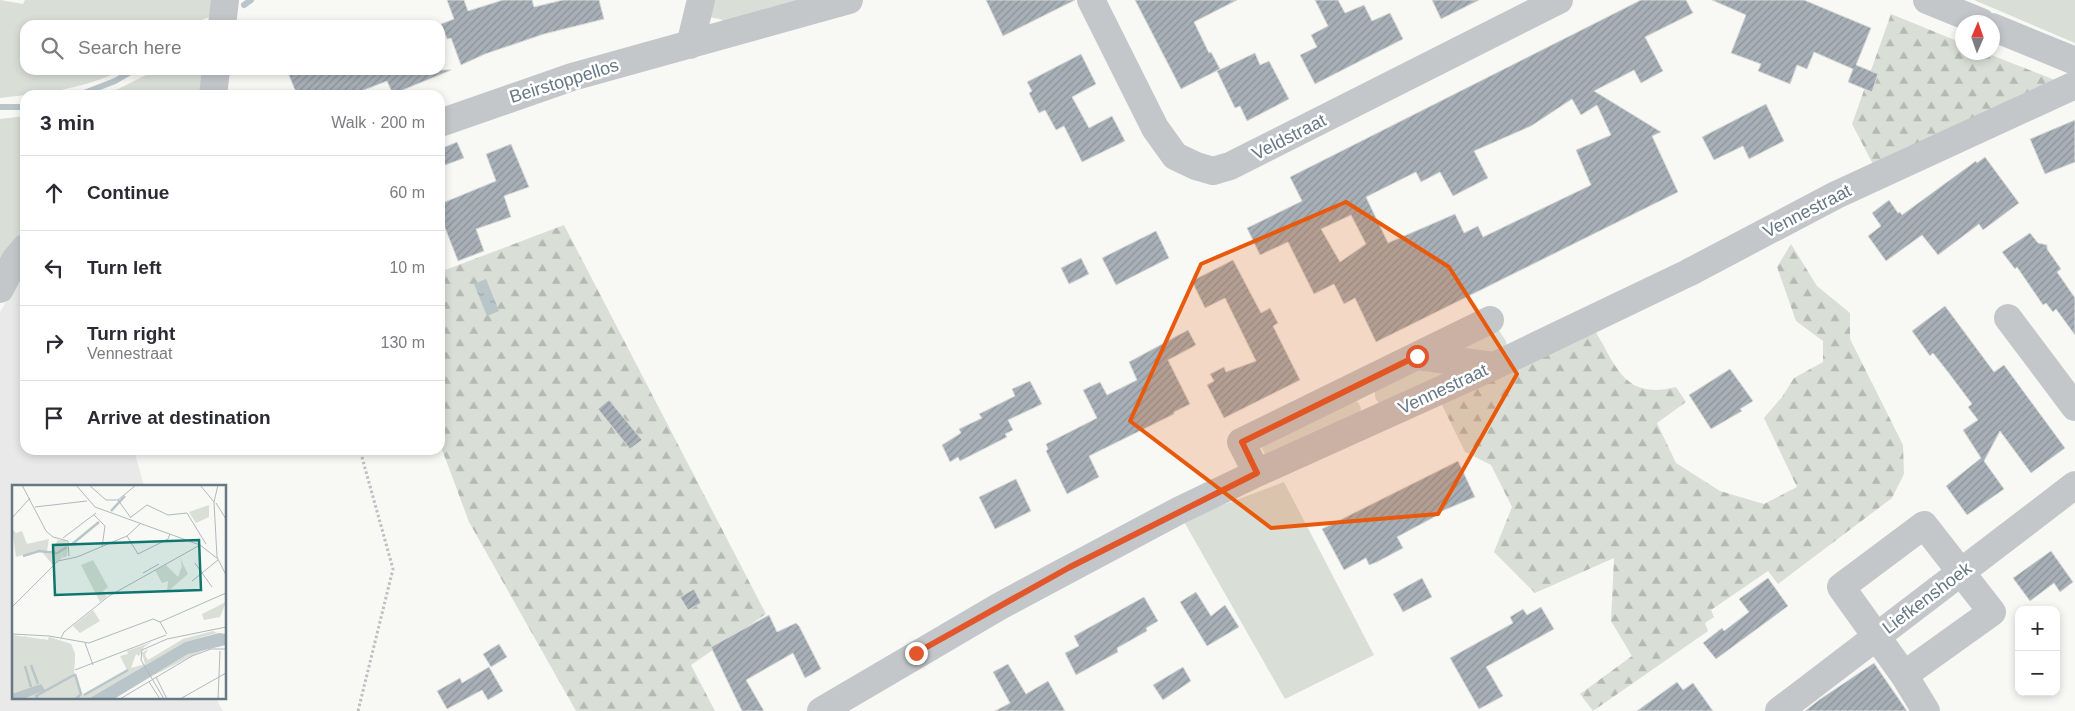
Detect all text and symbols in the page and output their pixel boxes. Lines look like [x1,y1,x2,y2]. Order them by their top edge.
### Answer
north arrow [1955,15,2000,60]
search box [20,20,445,75]
icon: search [38,34,66,62]
text: Search here [78,37,182,58]
street label: Beirstoppellos [507,55,621,107]
street label: Veldstraat [1249,110,1329,164]
text: 3 min [40,111,95,134]
text: Walk · 200 m [331,114,425,131]
icon: ahead [40,179,68,207]
street label: Vennestraat [1760,180,1854,242]
text: Continue [87,182,169,203]
text: 60 m [389,184,425,201]
icon: left [40,254,68,282]
text: Turn left [87,257,162,278]
text: 10 m [389,259,425,276]
text: Turn right [87,323,175,344]
icon: right [40,329,68,357]
text: 130 m [381,334,425,351]
text: Vennestraat [87,345,172,362]
route start [1406,345,1429,368]
street label: Vennestraat [1395,360,1491,418]
icon: arrive [40,404,68,432]
text: Arrive at destination [87,407,271,428]
inset map [12,485,226,698]
street label: Liefkenshoek [1879,557,1976,638]
map controls [2015,606,2060,696]
button: + [2015,606,2060,651]
route end [905,642,928,665]
button: − [2015,651,2060,696]

